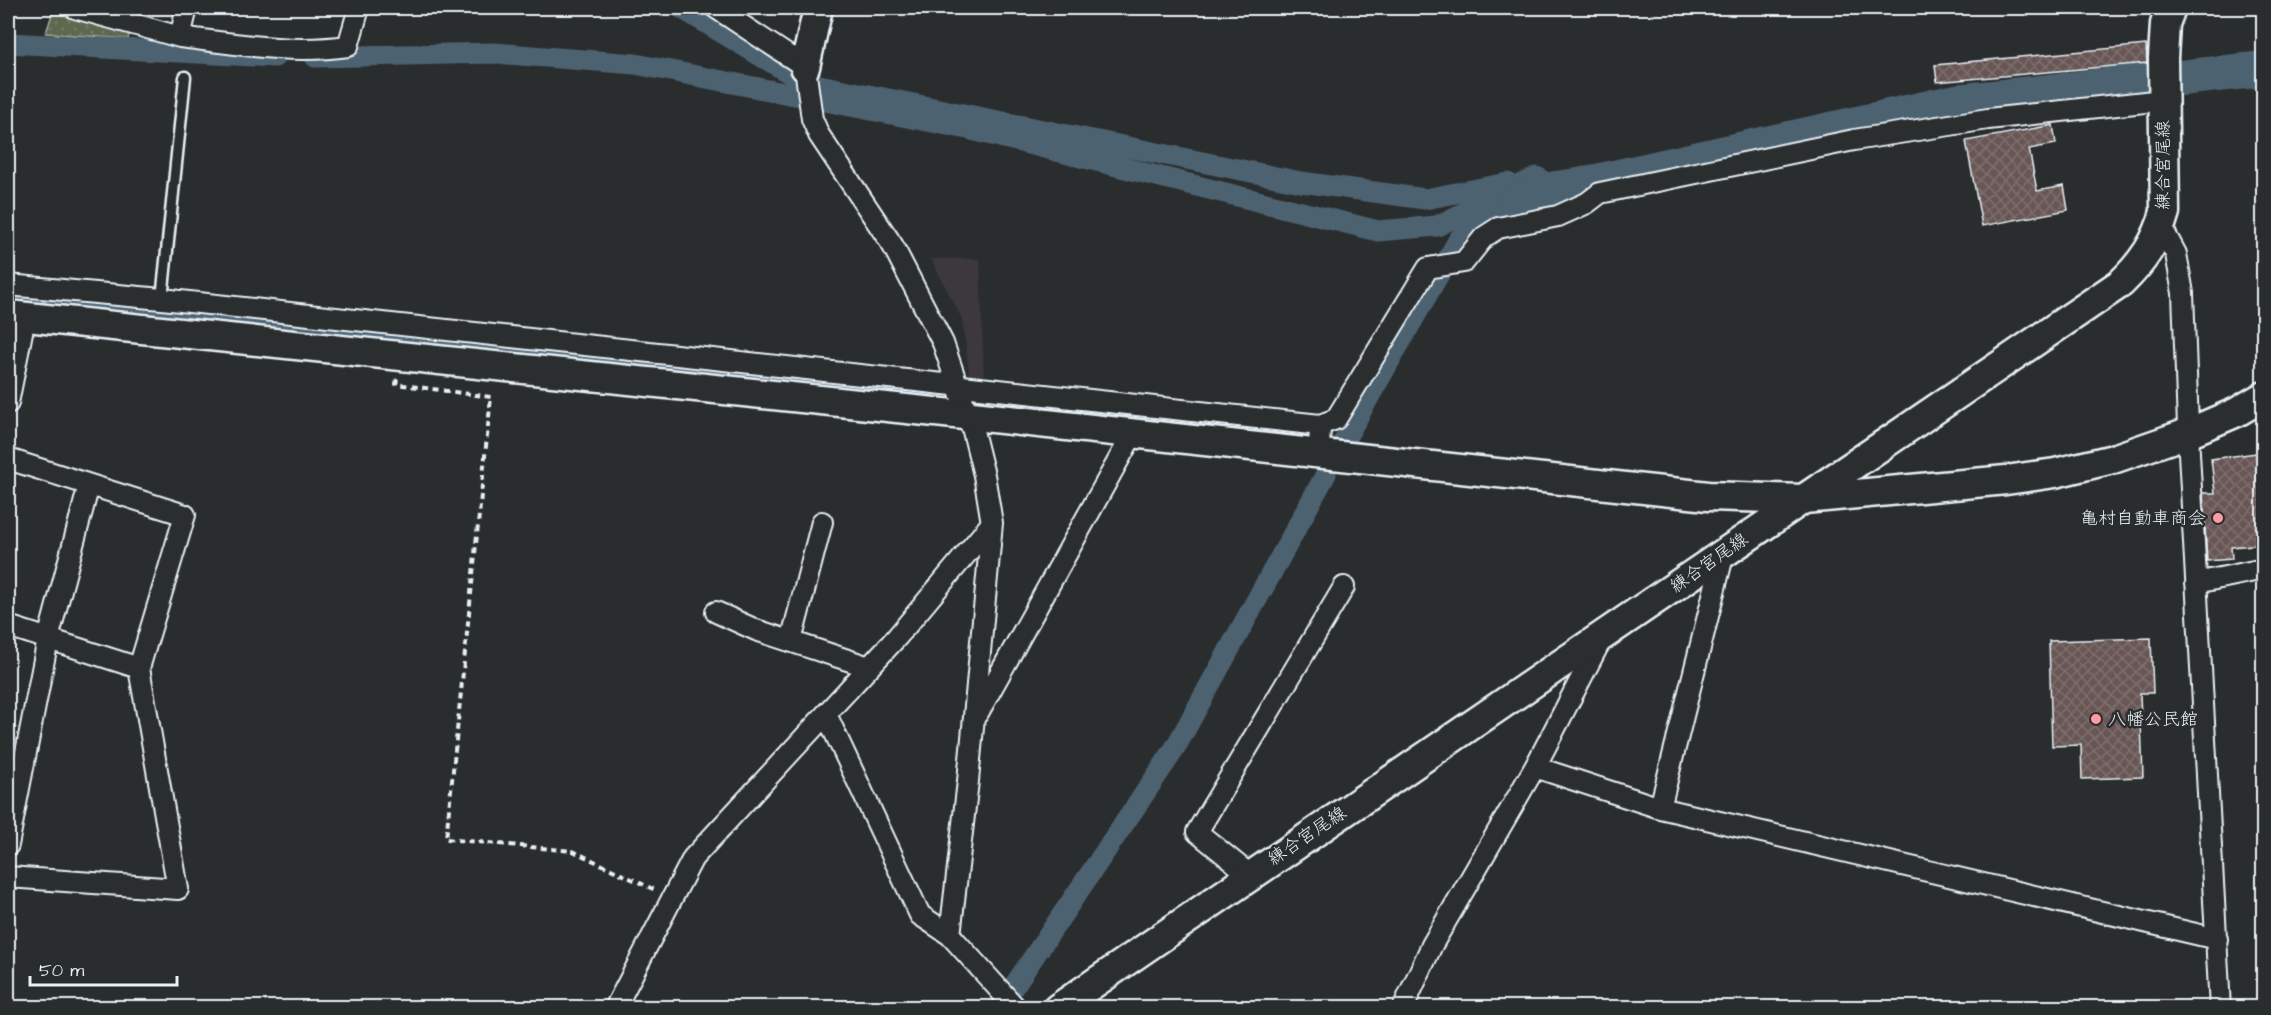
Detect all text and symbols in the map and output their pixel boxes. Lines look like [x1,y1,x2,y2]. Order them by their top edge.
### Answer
street label: 練合宮尾線 [2151,120,2176,210]
place label: 亀村自動車商会 [2080,506,2206,531]
marker: 亀村自動車商会 [2211,511,2225,525]
street label: 練合宮尾線 [1665,527,1753,599]
place label: 八幡公民館 [2108,707,2198,732]
marker: 八幡公民館 [2089,712,2103,726]
street label: 練合宮尾線 [1263,800,1351,872]
scale bar [30,949,177,987]
text: 50 m [39,958,84,983]

